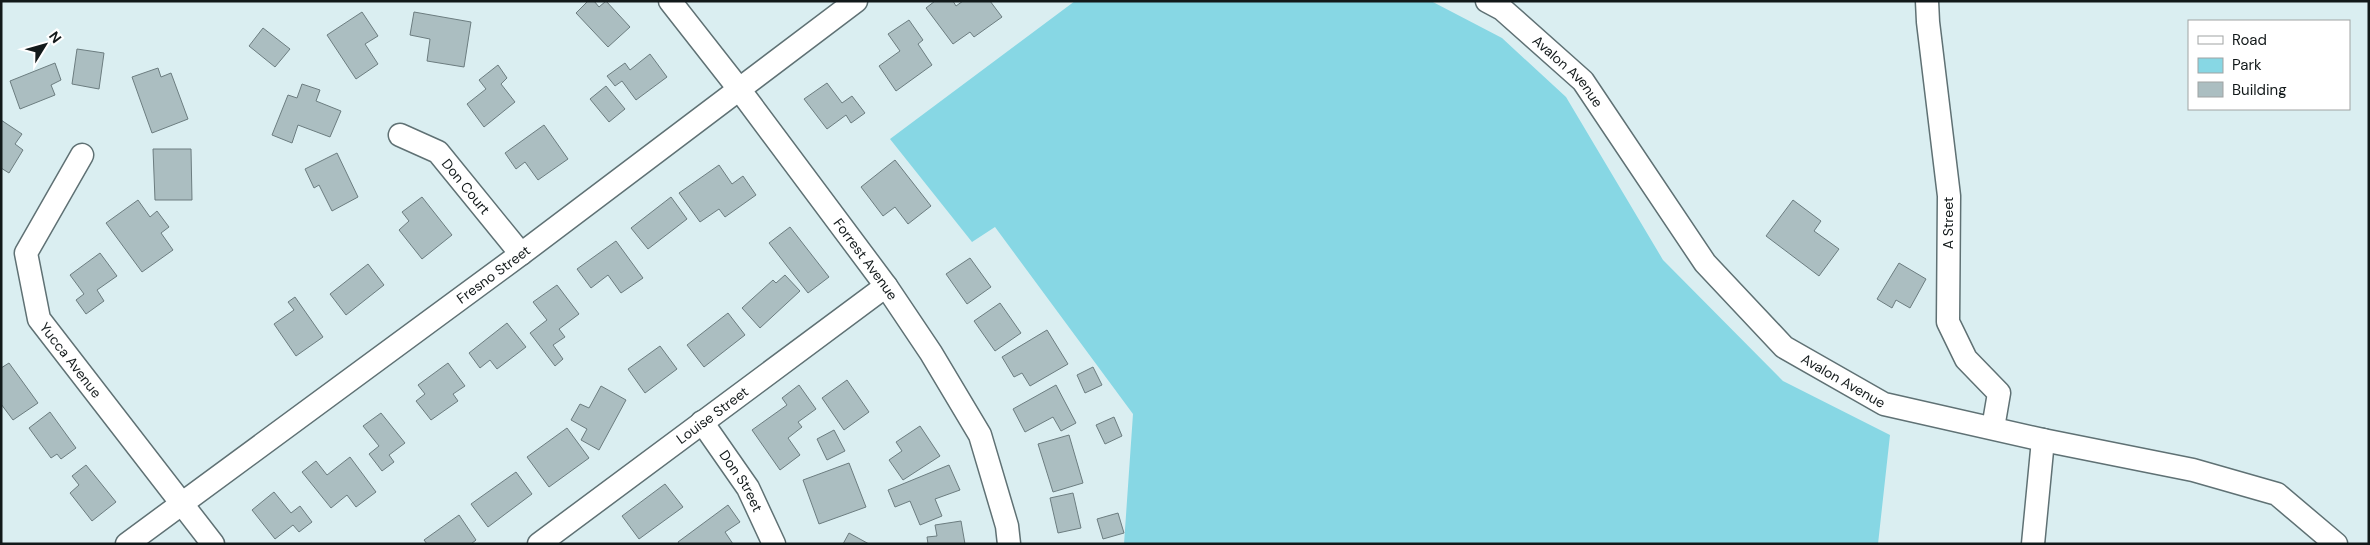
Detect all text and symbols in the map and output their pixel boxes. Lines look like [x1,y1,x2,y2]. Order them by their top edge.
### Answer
north arrow [20,20,70,70]
legend [2188,20,2350,110]
text: N [45,28,66,47]
text: Road [2232,30,2267,50]
street label: Avalon Avenue [1529,31,1607,111]
text: Park [2232,55,2262,75]
text: Building [2232,80,2287,100]
street label: Don Court [438,155,494,218]
street label: A Street [1939,197,1957,249]
street label: Forrest Avenue [830,215,902,303]
street label: Fresno Street [453,241,534,307]
street label: Yucca Avenue [36,319,106,401]
street label: Avalon Avenue [1798,350,1889,412]
street label: Louise Street [673,382,752,448]
street label: Don Street [715,447,767,515]

